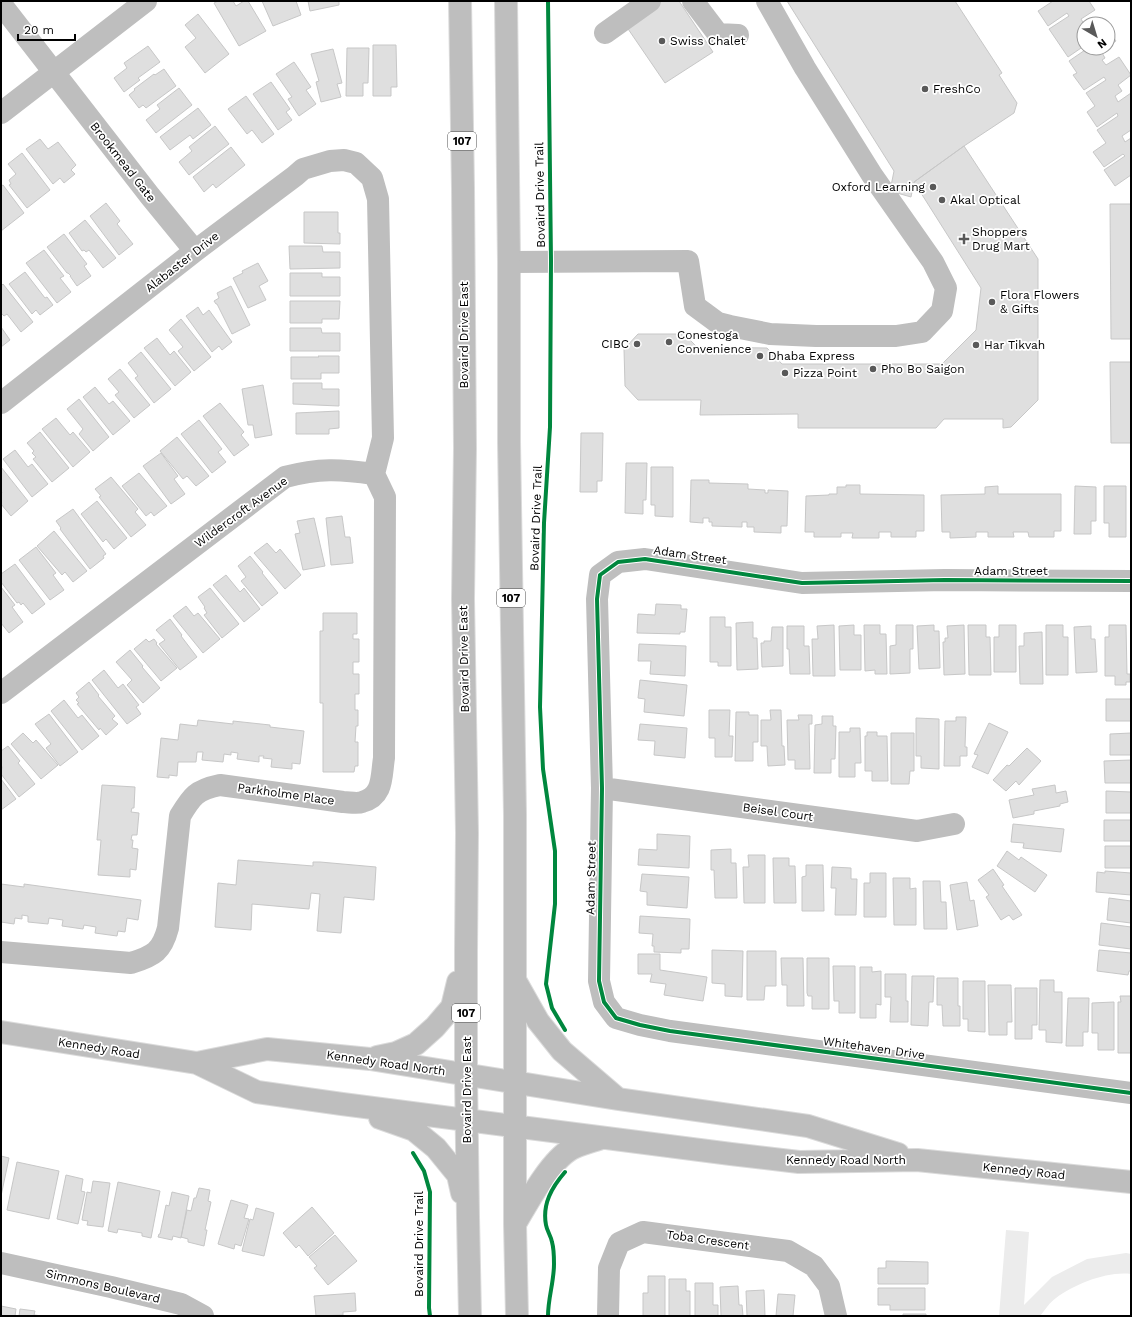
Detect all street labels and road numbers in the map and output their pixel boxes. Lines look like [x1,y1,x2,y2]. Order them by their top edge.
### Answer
street label: Brookmead Gate [87,119,159,205]
road number: 107 [448,132,476,150]
street label: Bovaird Drive Trail [532,142,548,248]
street label: Alabaster Drive [142,229,222,295]
street label: Bovaird Drive East [457,281,471,389]
street label: Bovaird Drive Trail [527,465,545,571]
street label: Wildercroft Avenue [192,474,290,550]
street label: Adam Street [652,543,728,567]
street label: Adam Street [974,564,1048,578]
road number: 107 [497,589,525,607]
street label: Bovaird Drive East [456,605,472,713]
street label: Parkholme Place [237,780,336,808]
street label: Beisel Court [742,800,814,824]
street label: Adam Street [583,841,599,915]
road number: 107 [452,1004,480,1022]
street label: Whitehaven Drive [822,1034,926,1062]
street label: Kennedy Road [57,1035,141,1061]
street label: Bovaird Drive East [460,1036,474,1144]
street label: Kennedy Road North [326,1048,446,1078]
street label: Kennedy Road North [786,1153,906,1167]
street label: Kennedy Road [982,1160,1066,1182]
street label: Bovaird Drive Trail [412,1191,426,1297]
street label: Toba Crescent [666,1227,750,1253]
street label: Simmons Boulevard [45,1266,161,1306]

